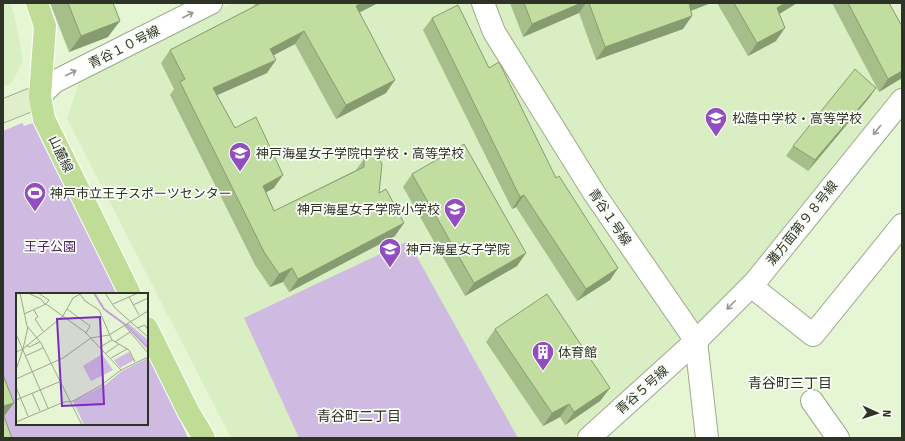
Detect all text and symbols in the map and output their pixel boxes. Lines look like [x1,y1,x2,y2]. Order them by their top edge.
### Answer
one-way arrow [181,11,193,18]
street label: 青谷１０号線 [86,23,162,71]
one-way arrow [65,69,77,77]
school or university icon: 松蔭中学校・高等学校 [703,105,729,138]
place label: 松蔭中学校・高等学校 [732,111,862,126]
one-way arrow [873,125,882,136]
street label: 山麓線 [46,133,76,175]
school or university icon: 神戸海星女子学院中学校・高等学校 [227,140,253,173]
place label: 神戸海星女子学院中学校・高等学校 [256,146,464,161]
street label: 灘方面第９８号線 [763,178,841,268]
sports icon: 神戸市立王子スポーツセンター [22,180,48,213]
place label: 神戸市立王子スポーツセンター [50,186,232,201]
street label: 青谷１号線 [586,186,634,248]
school or university icon: 神戸海星女子学院小学校 [442,196,468,229]
place label: 神戸海星女子学院小学校 [297,202,440,217]
school or university icon: 神戸海星女子学院 [377,236,403,269]
park label: 王子公園 [24,239,76,254]
place label: 神戸海星女子学院 [406,242,510,257]
inset map [16,293,148,425]
one-way arrow [726,300,736,310]
building icon: 体育館 [530,339,556,372]
place label: 体育館 [558,345,597,360]
street label: 青谷５号線 [613,363,671,417]
district label: 青谷町三丁目 [748,375,832,392]
north arrow [857,393,897,433]
district label: 青谷町二丁目 [317,408,401,425]
text: N [880,410,893,417]

